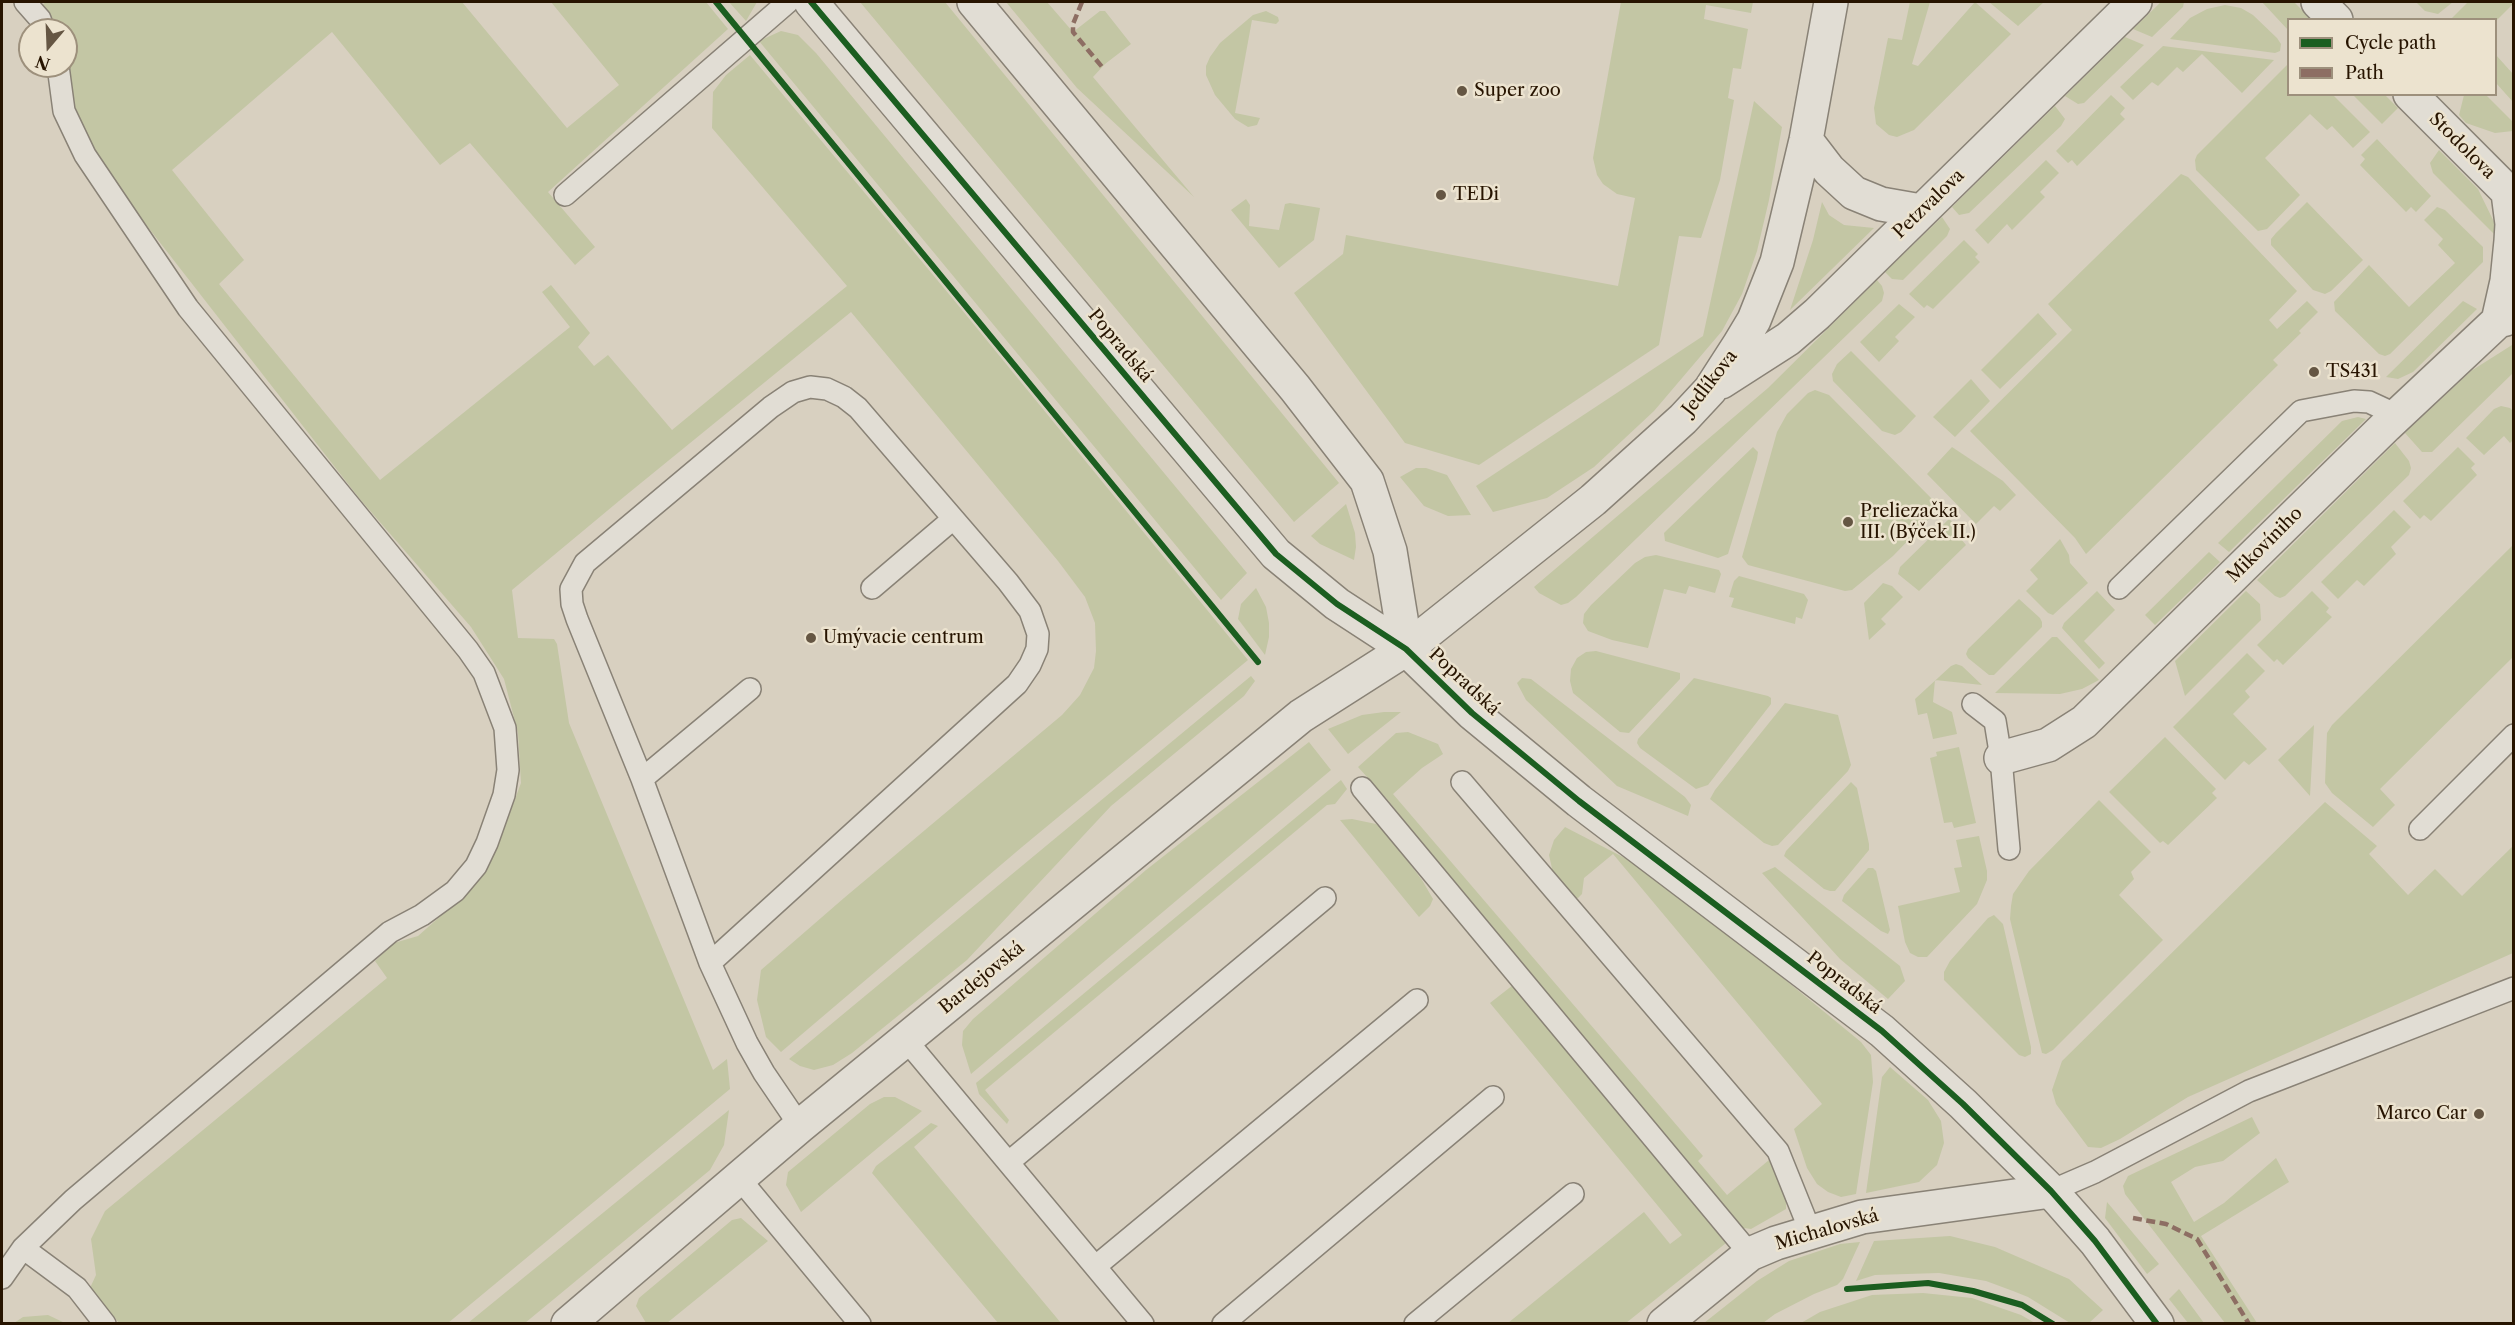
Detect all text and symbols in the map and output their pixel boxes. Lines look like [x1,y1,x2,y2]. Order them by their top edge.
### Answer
north arrow [18,18,78,78]
legend [2287,18,2497,96]
text: Cycle path [2345,32,2436,54]
text: N [33,51,53,75]
text: Path [2345,62,2384,84]
place label: Super zoo [1474,80,1561,102]
marker: Super zoo [1455,84,1469,98]
street label: Stodolova [2424,108,2500,184]
street label: Petzvalova [1889,165,1969,243]
place label: TEDi [1453,184,1499,206]
marker: TEDi [1434,188,1448,202]
street label: Popradská [1083,305,1157,387]
street label: Jedlíkova [1678,346,1742,420]
place label: TS431 [2326,361,2378,383]
marker: TS431 [2307,365,2321,379]
place label: Preliezačka III. (Býček II.) [1860,501,1976,544]
street label: Mikovíniho [2223,503,2307,587]
marker: Preliezačka III. (Býček II.) [1841,515,1855,529]
place label: Umývacie centrum [823,627,984,649]
marker: Umývacie centrum [804,631,818,645]
street label: Popradská [1424,644,1504,720]
street label: Bardejovská [935,937,1029,1019]
street label: Popradská [1802,947,1886,1019]
place label: Marco Car [2376,1103,2467,1125]
marker: Marco Car [2472,1107,2486,1121]
street label: Michalovská [1773,1205,1881,1255]

